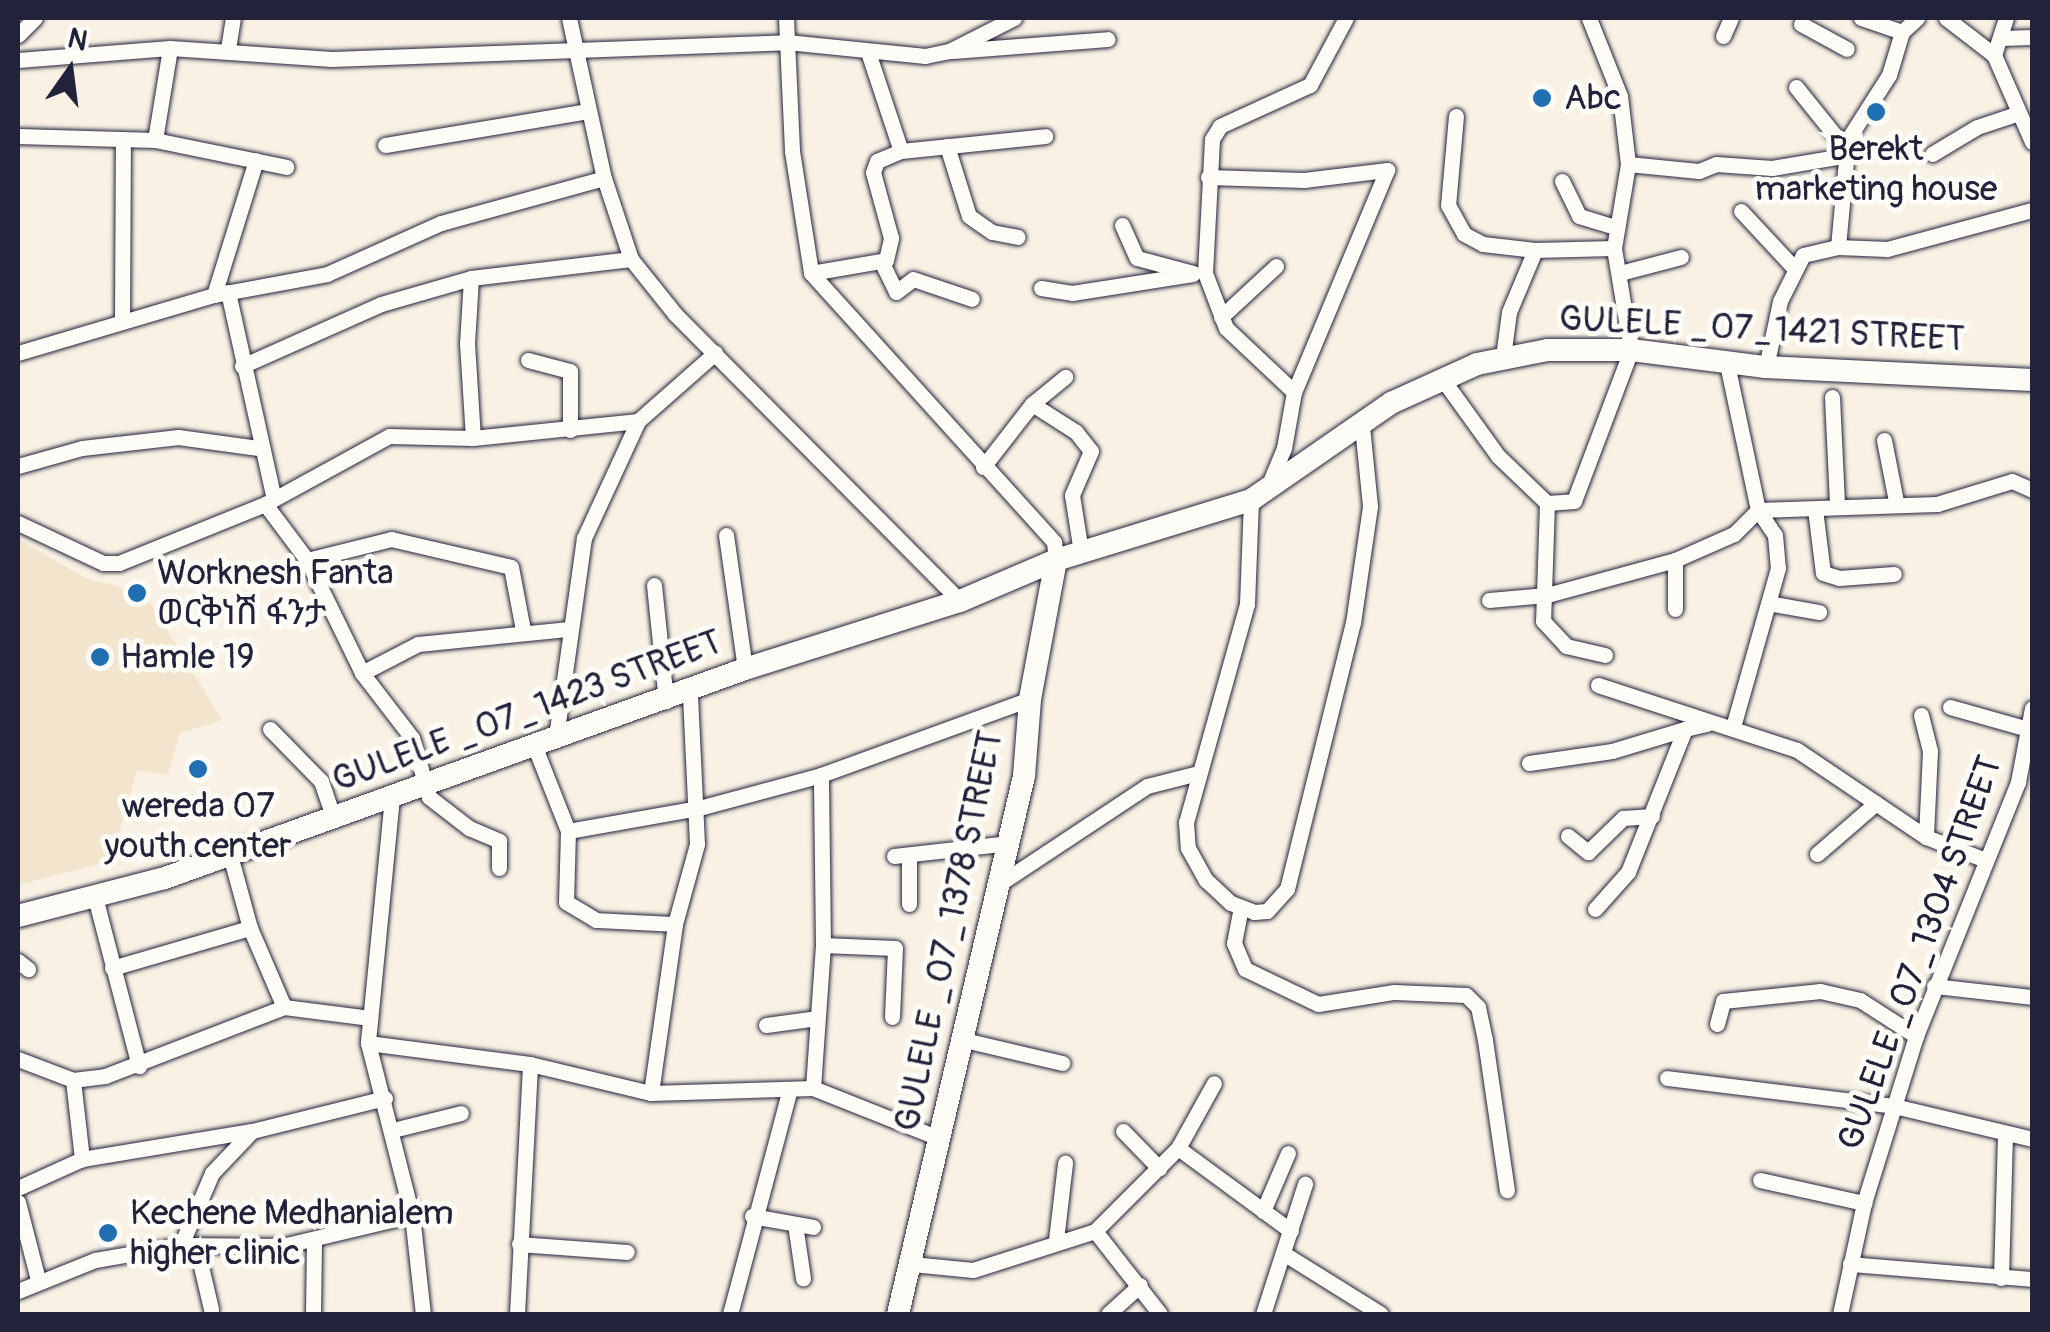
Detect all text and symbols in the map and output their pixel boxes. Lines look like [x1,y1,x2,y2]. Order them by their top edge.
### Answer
north arrow [20,20,120,120]
text: N [64,21,91,60]
place label: Abc [1564,77,1622,119]
marker: Abc [1529,85,1555,111]
marker: Berekt marketing house [1865,101,1887,123]
place label: Berekt marketing house [1755,128,1997,210]
street label: GULELE _07_1421 STREET [1558,297,1966,361]
place label: Worknesh Fanta ወርቅነሽ ፋንታ [157,552,394,634]
marker: Worknesh Fanta ወርቅነሽ ፋንታ [126,582,148,604]
street label: GULELE _07_1423 STREET [327,621,727,801]
place label: Hamle 19 [120,636,254,678]
marker: Hamle 19 [89,646,111,668]
street label: GULELE _07_1378 STREET [886,727,1012,1135]
street label: GULELE _07_1304 STREET [1829,750,2011,1156]
marker: wereda 07 youth center [187,758,209,780]
place label: wereda 07 youth center [104,785,292,867]
place label: Kechene Medhanialem higher clinic [130,1192,454,1274]
marker: Kechene Medhanialem higher clinic [95,1220,121,1246]

